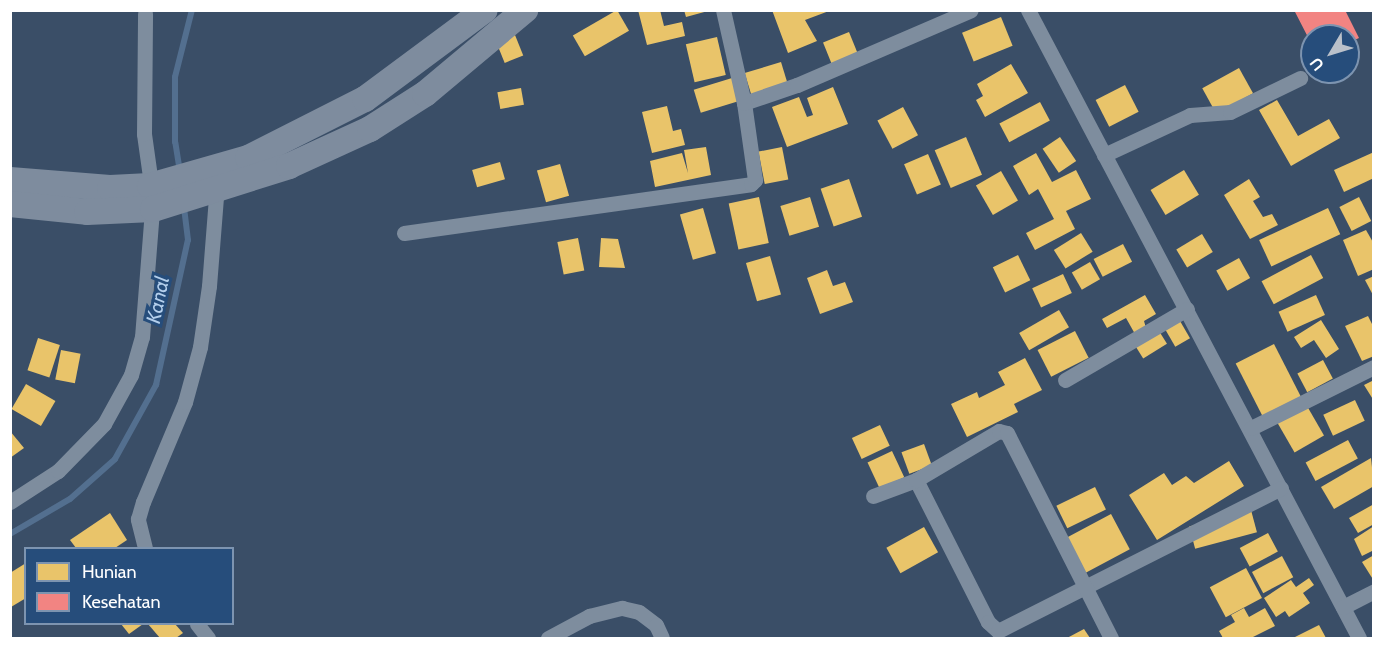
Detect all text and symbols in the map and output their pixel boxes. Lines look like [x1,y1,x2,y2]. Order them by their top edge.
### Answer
north arrow [1300,24,1360,84]
text: U [1306,54,1328,75]
water label: Kanal [141,274,175,326]
legend [24,547,234,625]
text: Hunian [82,561,137,583]
text: Kesehatan [82,591,160,613]

